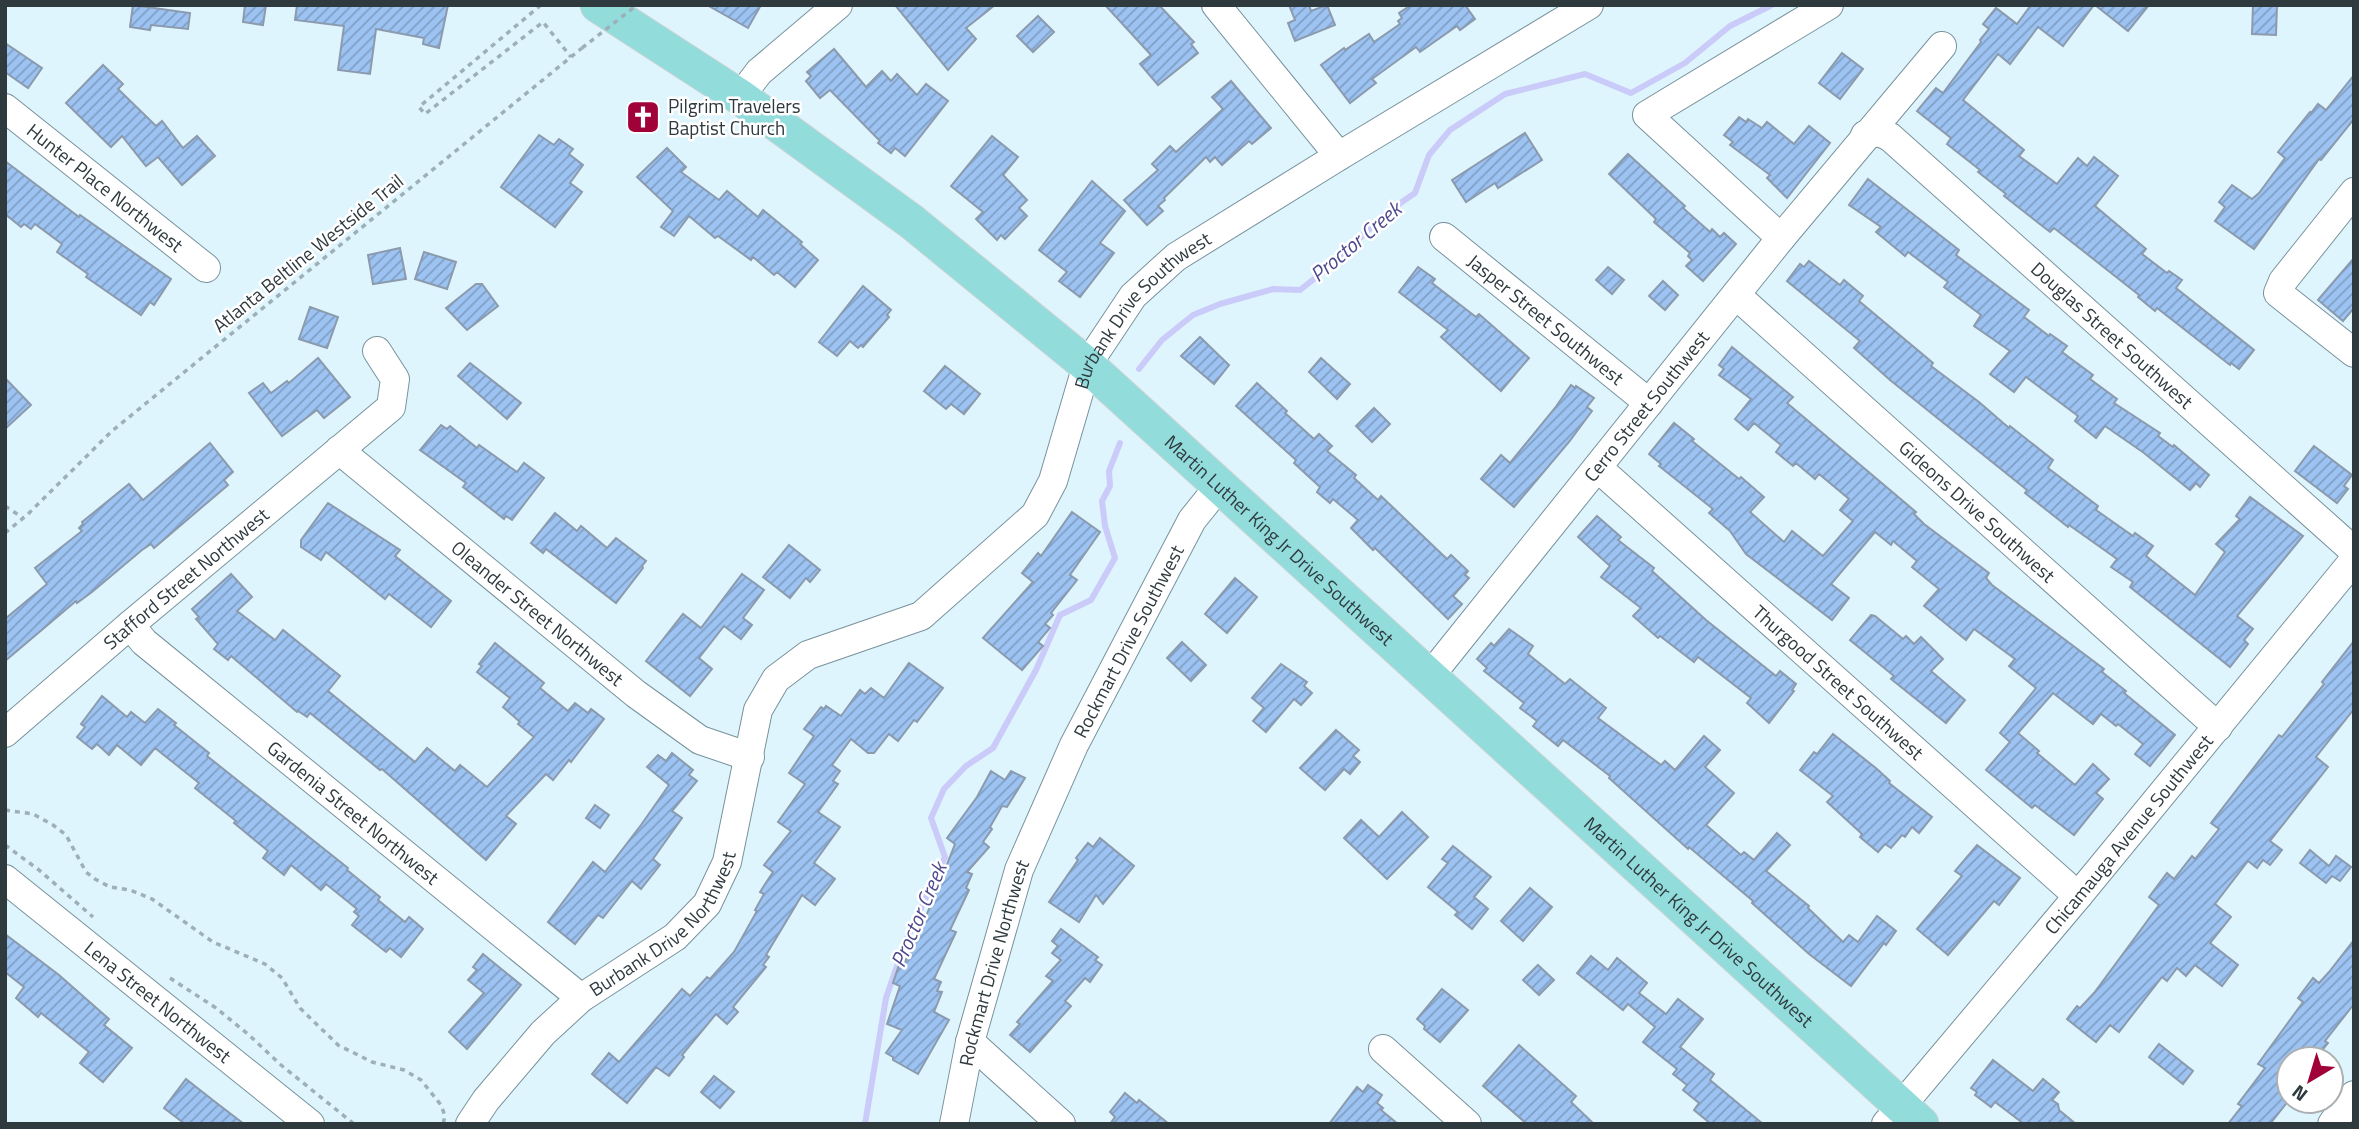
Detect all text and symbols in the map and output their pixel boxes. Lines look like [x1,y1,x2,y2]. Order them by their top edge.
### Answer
place label: Pilgrim Travelers Baptist Church [668,91,801,142]
church icon: Pilgrim Travelers Baptist Church [624,98,662,136]
street label: Hunter Place Northwest [21,116,190,259]
street label: Atlanta Beltline Westside Trail [206,166,409,339]
water label: Proctor Creek [1303,192,1410,289]
street label: Burbank Drive Southwest [1066,224,1217,392]
street label: Jasper Street Southwest [1462,247,1631,392]
street label: Douglas Street Southwest [2025,254,2200,415]
street label: Cerro Street Southwest [1576,323,1716,488]
street label: Martin Luther King Jr Drive Southwest [1158,428,1401,652]
street label: Gideons Drive Southwest [1893,433,2063,589]
street label: Stafford Street Northwest [96,500,275,656]
street label: Oleander Street Northwest [445,533,631,693]
street label: Rockmart Drive Southwest [1065,539,1191,743]
street label: Thurgood Street Southwest [1747,598,1931,766]
street label: Chicamauga Avenue Southwest [2037,727,2220,940]
street label: Gardenia Street Northwest [261,733,446,891]
street label: Martin Luther King Jr Drive Southwest [1578,809,1821,1034]
street label: Burbank Drive Northwest [583,848,743,1003]
street label: Rockmart Drive Northwest [951,854,1036,1068]
water label: Proctor Creek [882,855,955,972]
street label: Lena Street Northwest [78,933,238,1070]
north arrow [2275,1045,2345,1115]
text: N [2285,1078,2313,1109]

